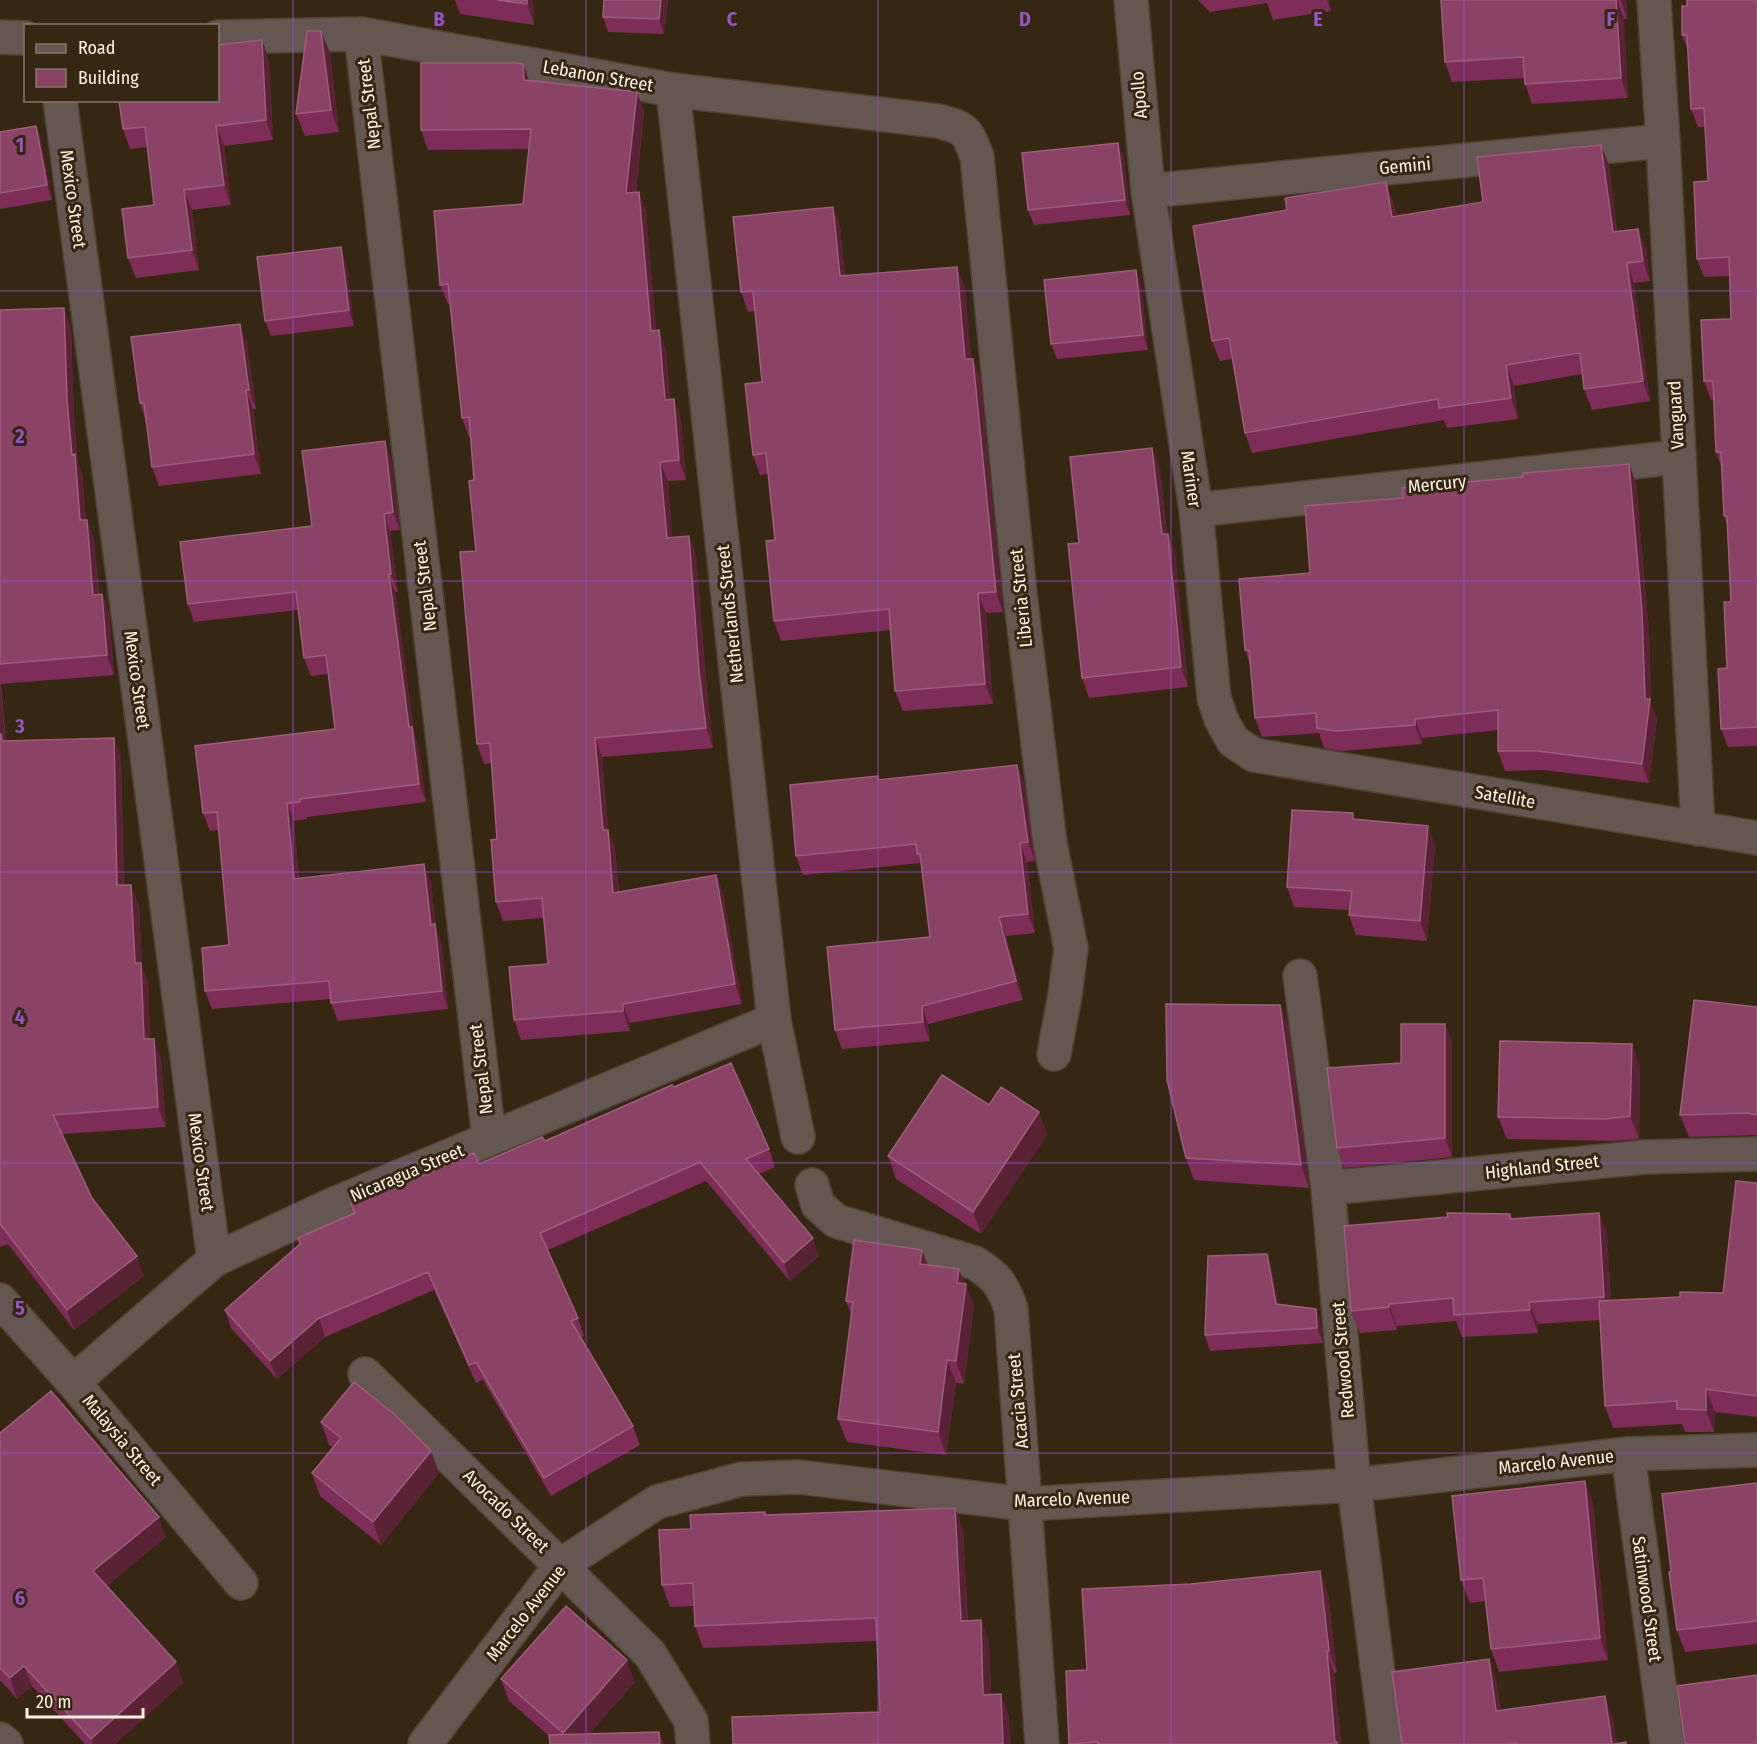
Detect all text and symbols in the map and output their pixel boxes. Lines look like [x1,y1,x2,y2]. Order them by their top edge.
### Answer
text: B [433,7,445,31]
text: C [727,7,738,31]
text: D [1019,7,1031,31]
text: E [1313,7,1323,31]
text: F [1607,7,1616,31]
legend [24,24,219,102]
text: Road [78,37,115,59]
street label: Lebanon Street [541,55,655,97]
street label: Nepal Street [353,57,385,151]
text: Building [78,67,139,89]
street label: Apollo [1126,70,1152,120]
text: 1 [16,133,24,157]
street label: Mexico Street [55,148,91,250]
street label: Gemini [1378,153,1432,179]
street label: Vanguard [1663,380,1689,450]
text: 2 [14,424,25,448]
street label: Mariner [1176,449,1206,510]
street label: Mercury [1407,470,1467,498]
street label: Nepal Street [409,539,441,633]
street label: Netherlands Street [712,544,748,684]
street label: Liberia Street [1005,547,1037,648]
street label: Mexico Street [119,629,155,731]
text: 3 [14,714,25,738]
street label: Satellite [1473,781,1537,813]
text: 4 [15,1005,25,1029]
street label: Nepal Street [465,1022,497,1116]
street label: Mexico Street [183,1111,219,1213]
street label: Nicaragua Street [347,1139,467,1207]
street label: Highland Street [1484,1150,1600,1184]
text: 5 [15,1296,25,1320]
street label: Redwood Street [1327,1301,1359,1419]
street label: Acacia Street [1003,1352,1033,1449]
street label: Malaysia Street [78,1390,167,1490]
street label: Marcelo Avenue [1497,1445,1615,1479]
street label: Avocado Street [458,1465,554,1557]
street label: Marcelo Avenue [1014,1486,1131,1512]
street label: Satinwood Street [1627,1535,1667,1663]
street label: Marcelo Avenue [482,1560,570,1666]
text: 6 [15,1586,25,1610]
scale bar [27,1681,142,1719]
text: 20 m [36,1691,71,1713]

